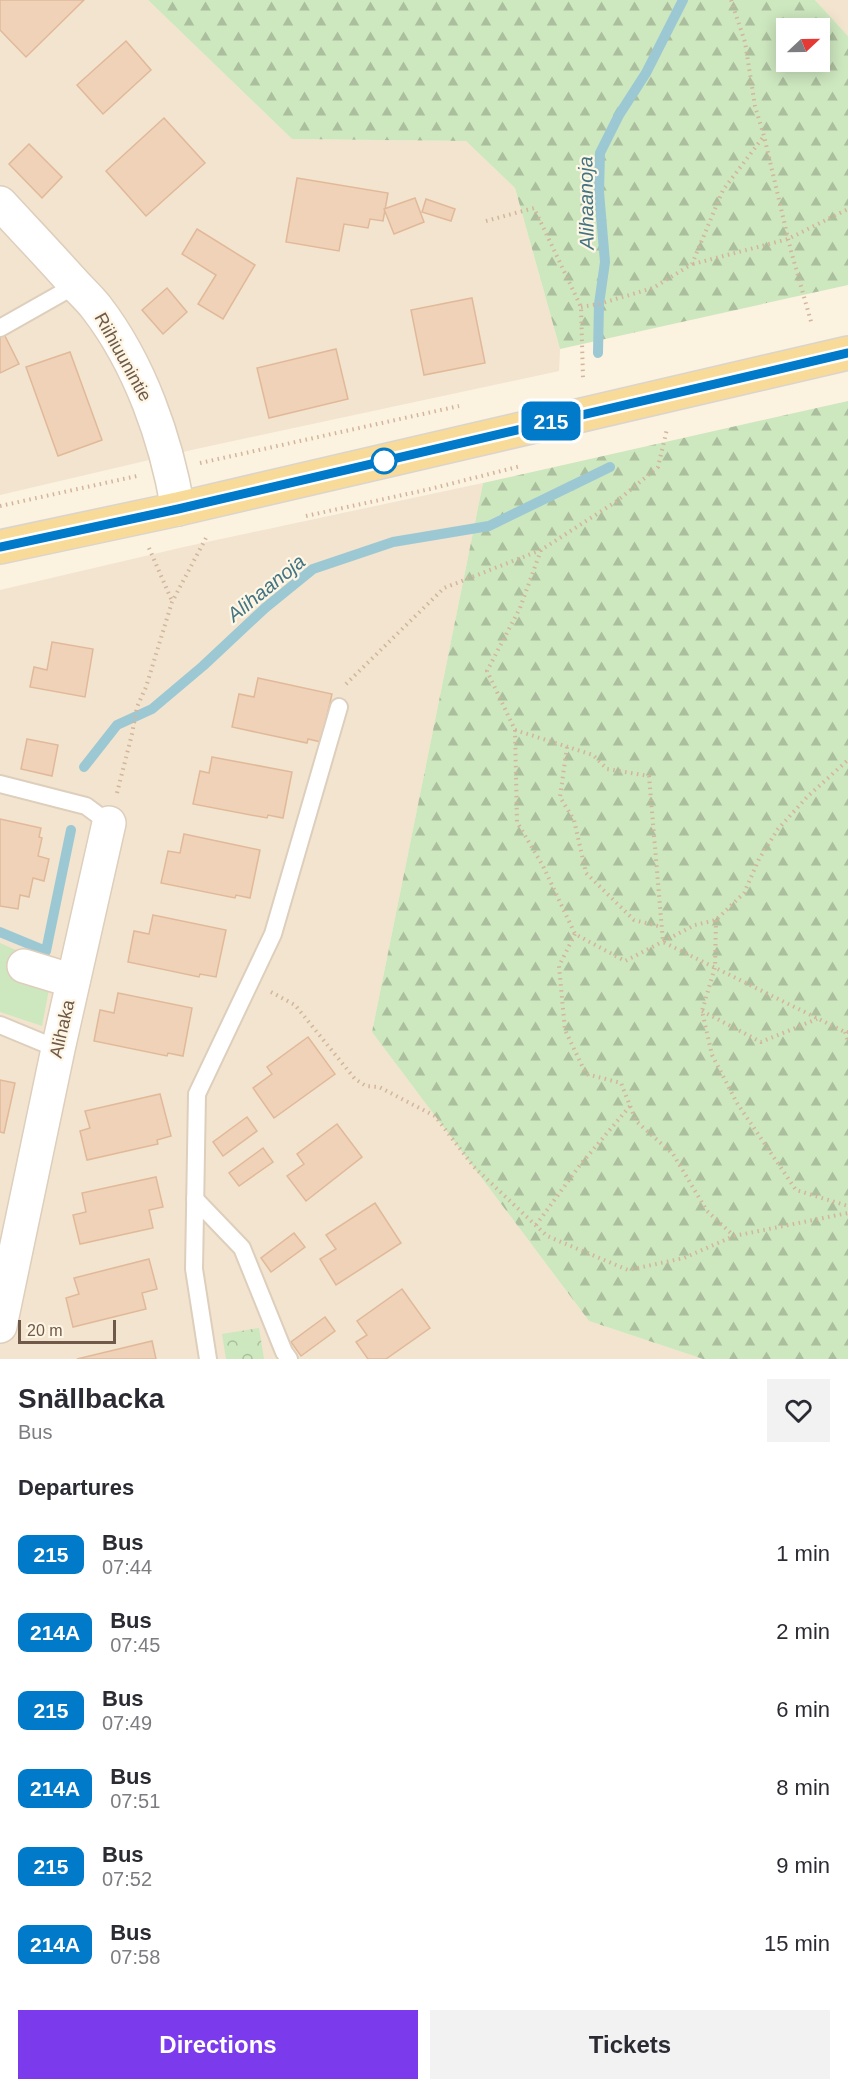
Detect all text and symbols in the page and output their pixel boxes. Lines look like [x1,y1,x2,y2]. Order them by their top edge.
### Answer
north arrow [776,18,830,72]
map controls [776,18,830,72]
water label: Alihaanoja [574,156,598,251]
street label: Riihiuunintie [90,309,156,405]
line badge: 215 [516,402,586,440]
text: 215 [533,410,569,433]
unlabelled marker [371,448,397,474]
water label: Alihaanoja [222,550,309,627]
street label: Alihaka [46,997,79,1060]
scale bar [18,1317,116,1344]
text: 20 m [27,1322,63,1339]
button: heart [767,1379,830,1442]
text: Snällbacka [18,1383,164,1414]
text: Bus [18,1421,52,1443]
text: Departures [18,1475,134,1500]
text: Bus [102,1530,144,1555]
text: 1 min [776,1541,830,1566]
text: 215 [33,1543,69,1566]
text: 07:44 [102,1556,152,1578]
text: Bus [110,1608,152,1633]
text: 2 min [776,1619,830,1644]
text: 214A [30,1621,80,1644]
text: 07:45 [110,1634,160,1656]
text: Bus [102,1686,144,1711]
text: 6 min [776,1697,830,1722]
text: 215 [33,1699,69,1722]
text: 07:49 [102,1712,152,1734]
text: Bus [110,1764,152,1789]
text: 8 min [776,1775,830,1800]
text: 214A [30,1777,80,1800]
text: 07:51 [110,1790,160,1812]
text: Bus [102,1842,144,1867]
text: 9 min [776,1853,830,1878]
text: 215 [33,1855,69,1878]
text: 07:52 [102,1868,152,1890]
text: Bus [110,1920,152,1945]
text: 15 min [764,1931,830,1956]
text: 214A [30,1933,80,1956]
text: 07:58 [110,1946,160,1968]
button: Directions [18,2010,418,2079]
button: Tickets [430,2010,830,2079]

